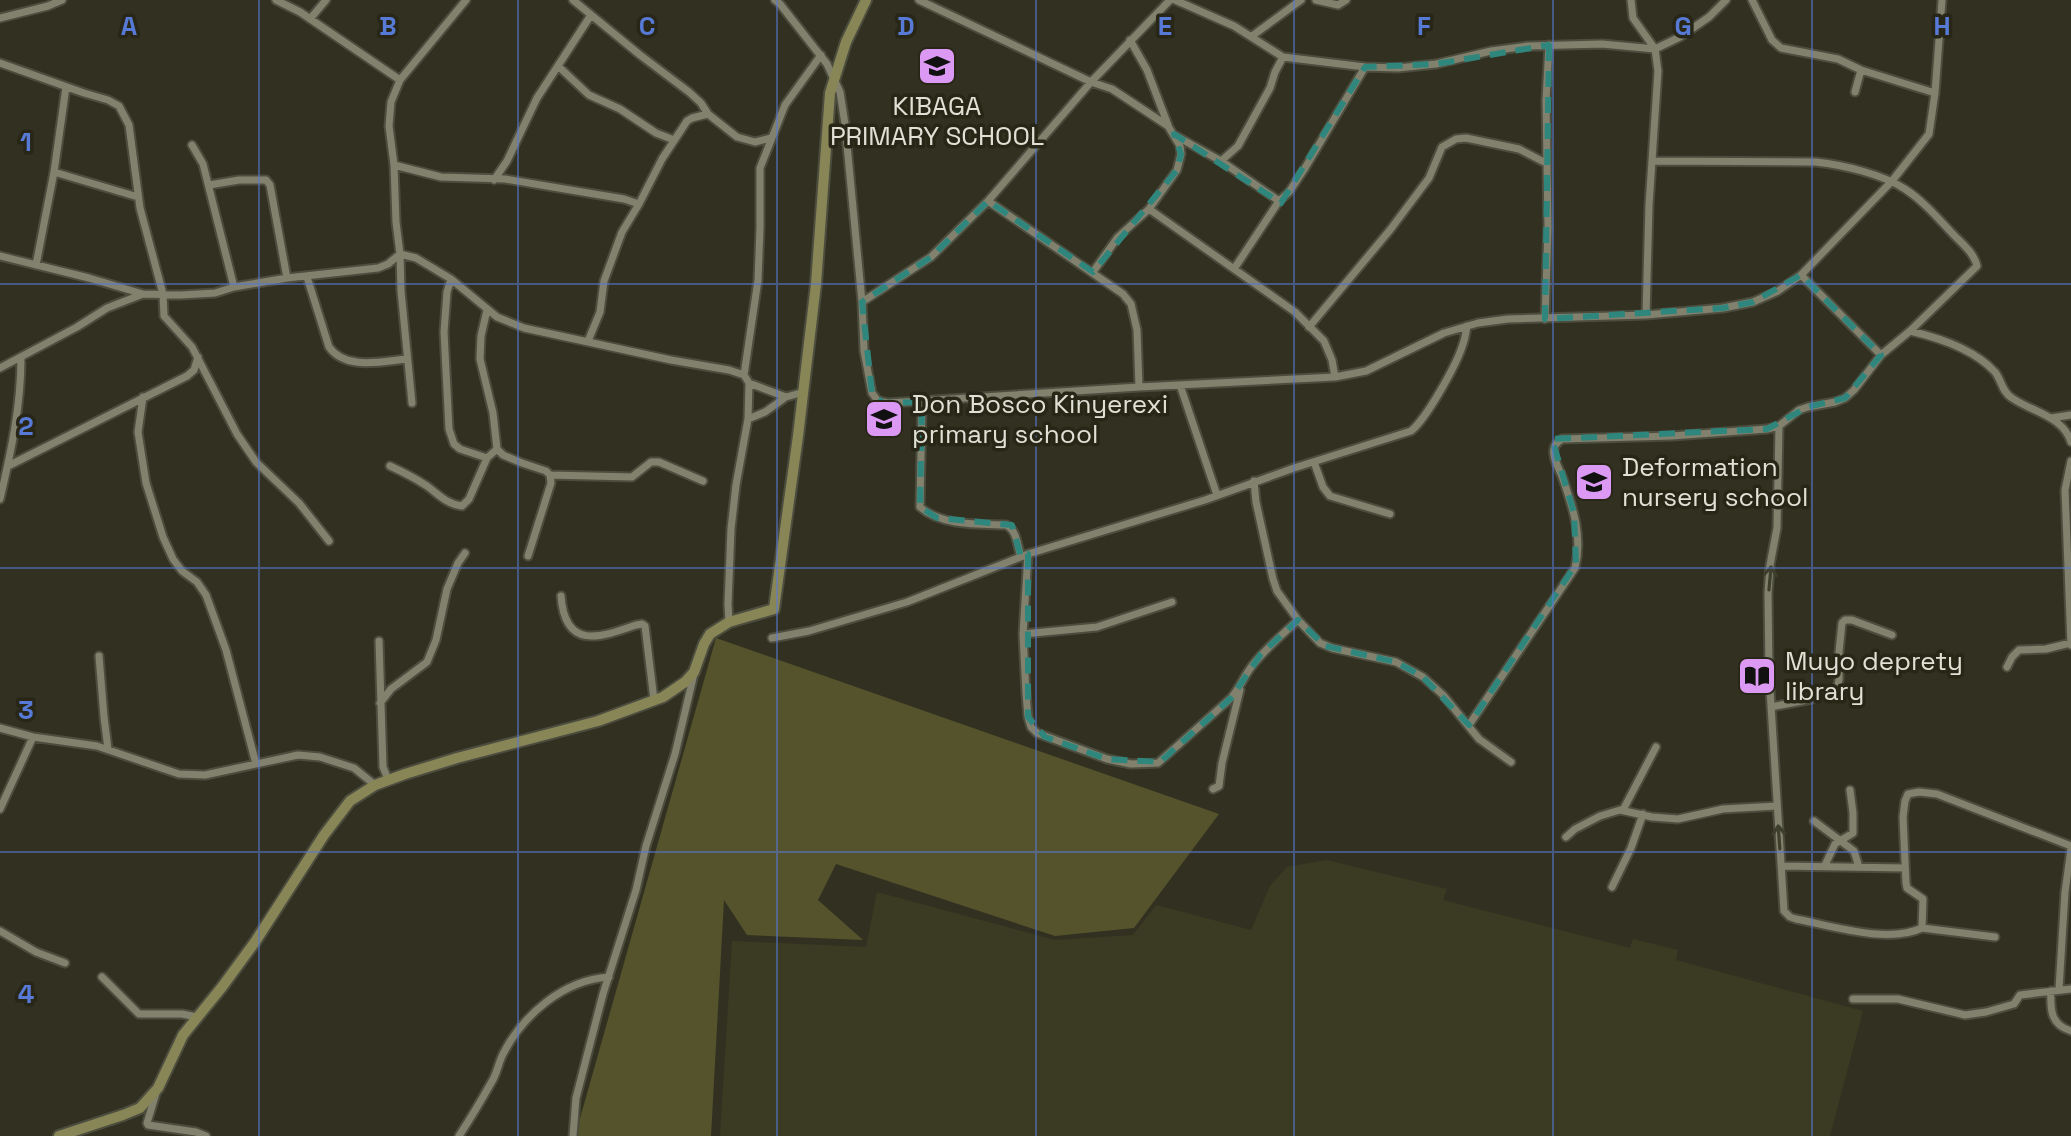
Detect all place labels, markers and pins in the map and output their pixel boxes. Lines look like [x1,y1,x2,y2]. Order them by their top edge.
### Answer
school or university icon: KIBAGA PRIMARY SCHOOL [916,45,958,87]
place label: KIBAGA PRIMARY SCHOOL [830,89,1044,153]
place label: Don Bosco Kinyerexi primary school [912,387,1168,451]
school or university icon: Don Bosco Kinyerexi primary school [863,398,905,440]
place label: Deformation nursery school [1622,450,1808,514]
school or university icon: Deformation nursery school [1573,461,1615,503]
place label: Muyo deprety library [1785,644,1963,708]
library icon: Muyo deprety library [1736,655,1778,697]

